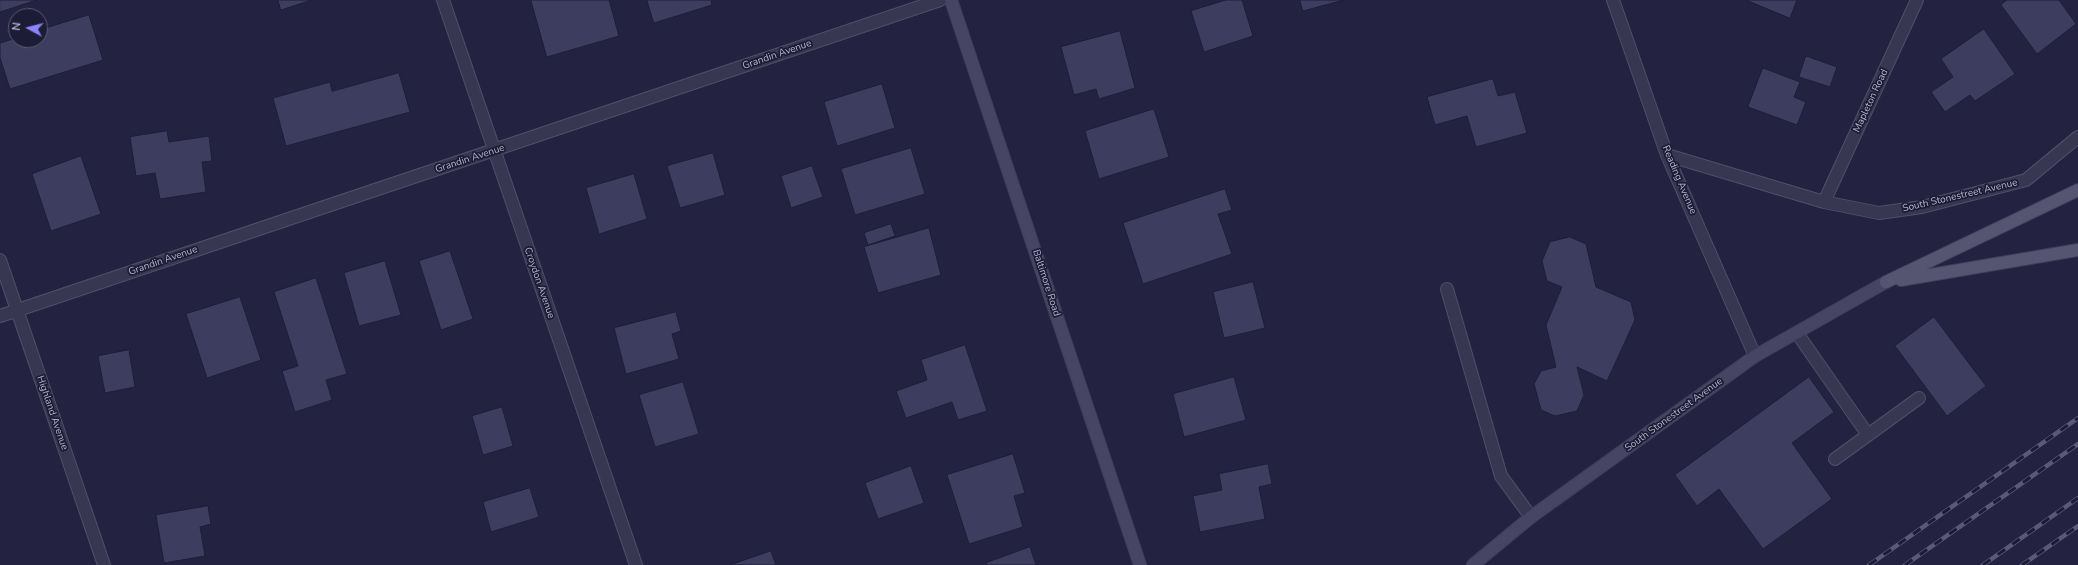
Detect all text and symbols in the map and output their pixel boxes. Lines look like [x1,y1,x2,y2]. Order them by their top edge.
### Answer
north arrow [8,8,48,48]
text: N [9,22,25,32]
street label: Grandin Avenue [741,38,813,72]
street label: Mapleton Road [1851,67,1891,135]
street label: Grandin Avenue [434,142,506,176]
street label: Reading Avenue [1659,144,1699,216]
street label: South Stonestreet Avenue [1901,177,2019,215]
street label: Grandin Avenue [127,244,199,278]
street label: Croydon Avenue [521,246,557,320]
street label: Baltimore Road [1030,248,1062,318]
street label: Highland Avenue [34,374,70,452]
street label: South Stonestreet Avenue [1623,376,1725,454]

